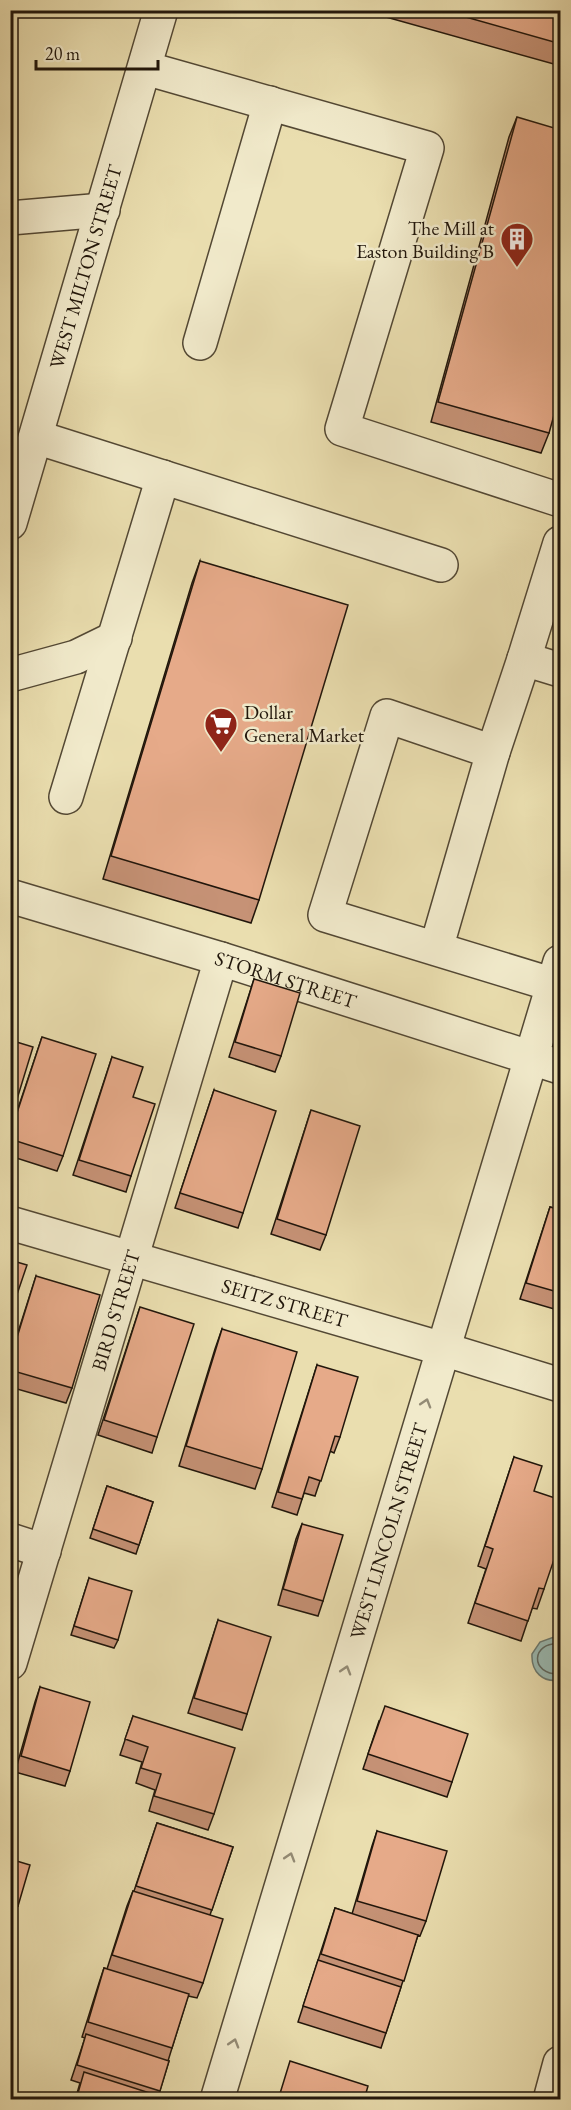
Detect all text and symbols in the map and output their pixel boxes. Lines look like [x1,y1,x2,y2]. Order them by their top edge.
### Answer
scale bar [36,33,158,71]
text: 20 m [45,42,80,65]
street label: WEST MILTON STREET [43,161,128,372]
place label: The Mill at Easton Building B [356,215,495,264]
building icon: The Mill at Easton Building B [499,221,535,268]
place label: Dollar General Market [244,699,365,748]
supermarket icon: Dollar General Market [203,706,239,753]
street label: STORM STREET [212,945,360,1014]
street label: BIRD STREET [85,1246,146,1374]
street label: SEITZ STREET [219,1272,351,1334]
one-way arrow [419,1398,431,1409]
street label: WEST LINCOLN STREET [344,1419,433,1643]
one-way arrow [339,1665,351,1676]
one-way arrow [283,1852,295,1863]
one-way arrow [227,2039,239,2049]

